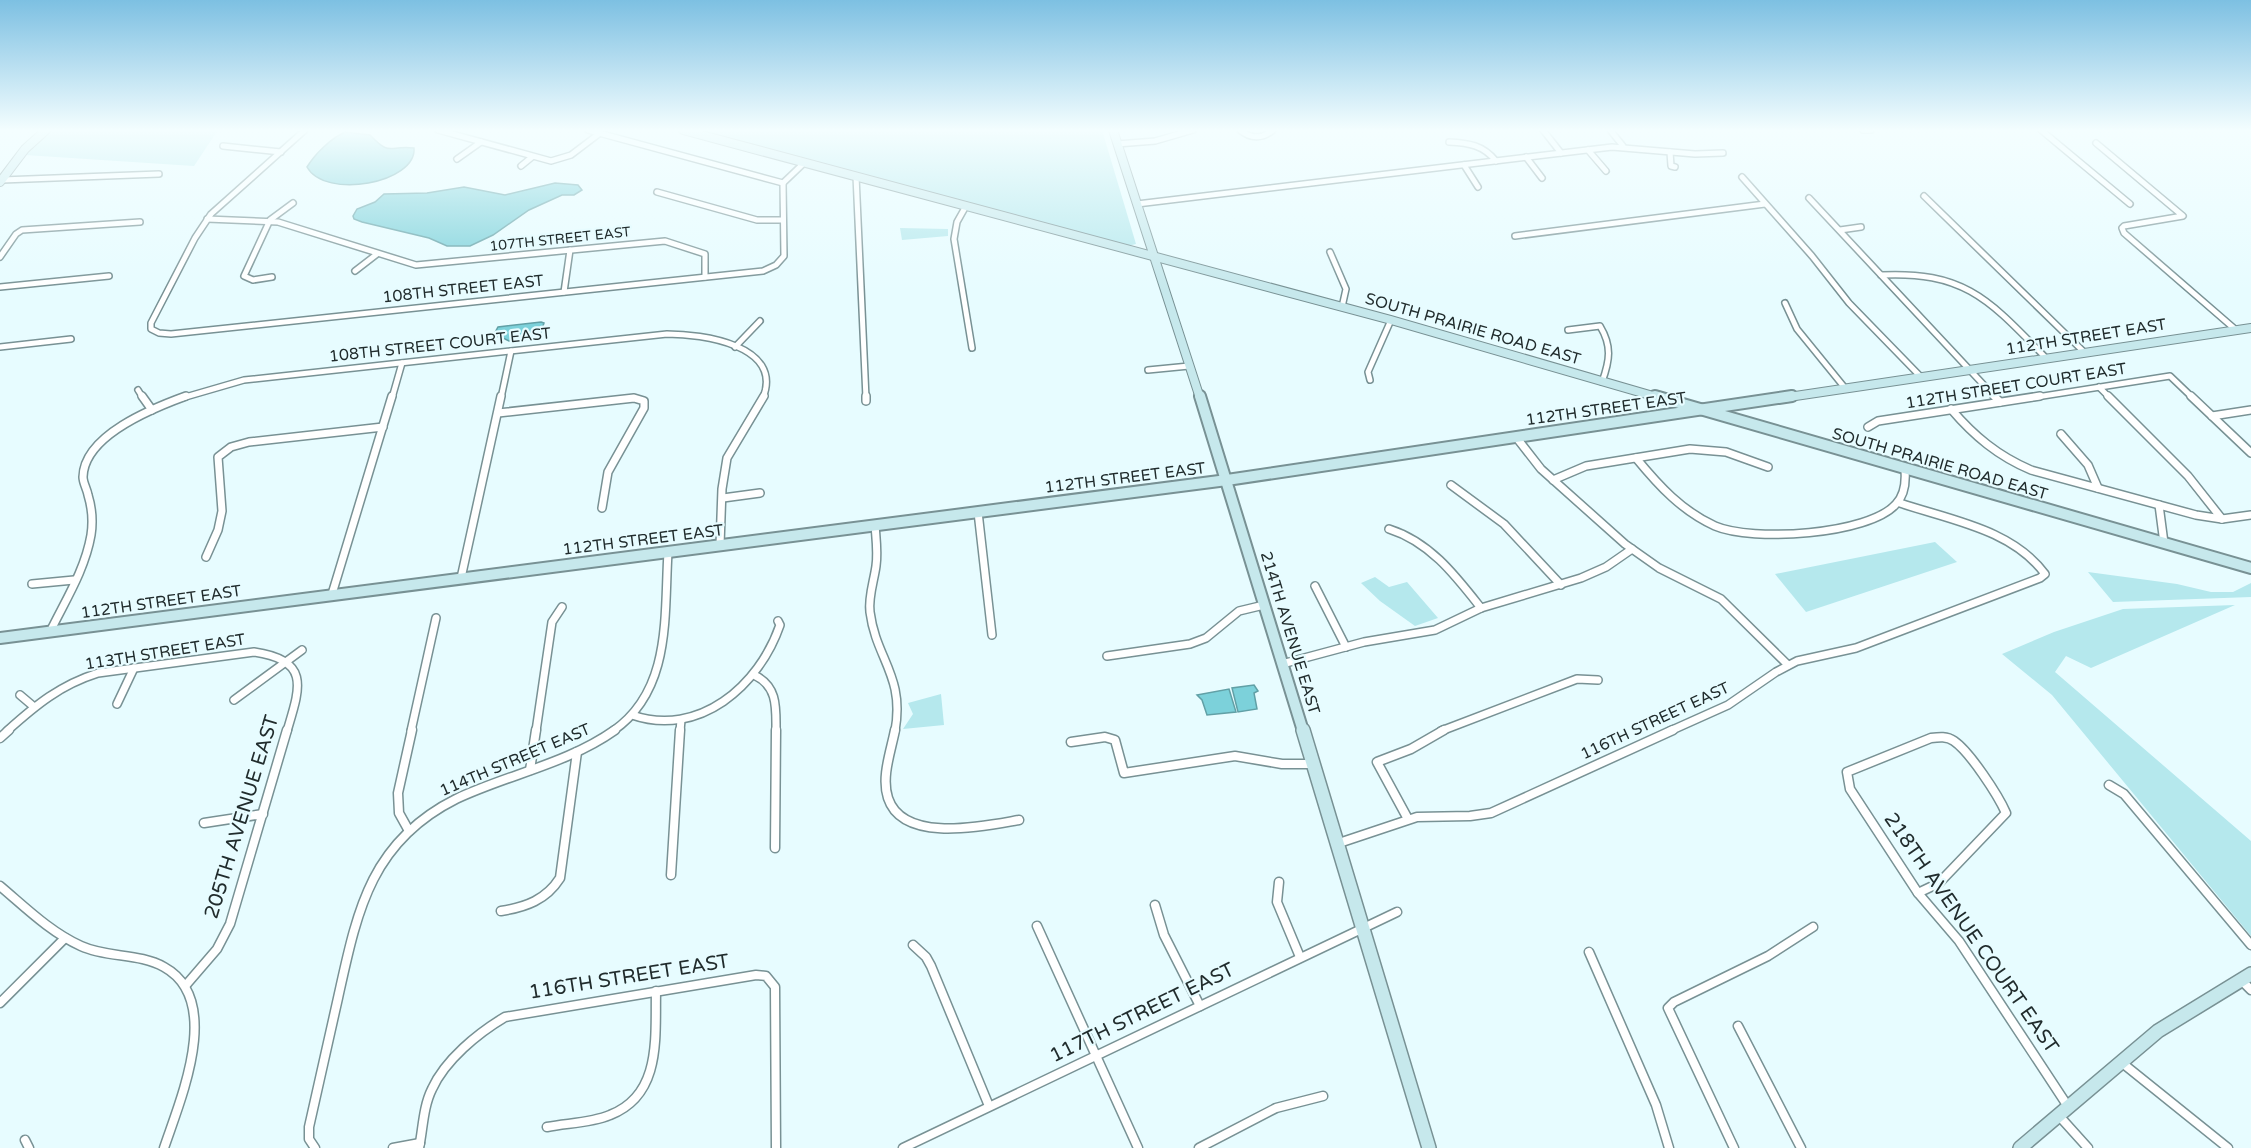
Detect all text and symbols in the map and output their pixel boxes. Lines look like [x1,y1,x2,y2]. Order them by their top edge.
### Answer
street label: 107TH STREET EAST [489,223,632,255]
street label: 108TH STREET EAST [381,271,545,307]
street label: SOUTH PRAIRIE ROAD EAST [1363,289,1583,369]
street label: 112TH STREET EAST [2004,314,2168,360]
street label: 108TH STREET COURT EAST [328,323,552,367]
street label: 112TH STREET COURT EAST [1904,359,2128,413]
street label: 112TH STREET EAST [1524,388,1688,430]
street label: SOUTH PRAIRIE ROAD EAST [1830,424,2050,504]
street label: 112TH STREET EAST [1043,458,1207,498]
street label: 112TH STREET EAST [561,520,725,560]
street label: 214TH AVENUE EAST [1256,549,1324,717]
street label: 112TH STREET EAST [79,581,243,623]
street label: 113TH STREET EAST [83,629,247,675]
street label: 116TH STREET EAST [1577,678,1733,764]
street label: 205TH AVENUE EAST [200,712,284,922]
street label: 114TH STREET EAST [437,719,594,801]
street label: 218TH AVENUE COURT EAST [1879,808,2063,1058]
street label: 116TH STREET EAST [527,949,731,1005]
street label: 117TH STREET EAST [1046,958,1238,1068]

